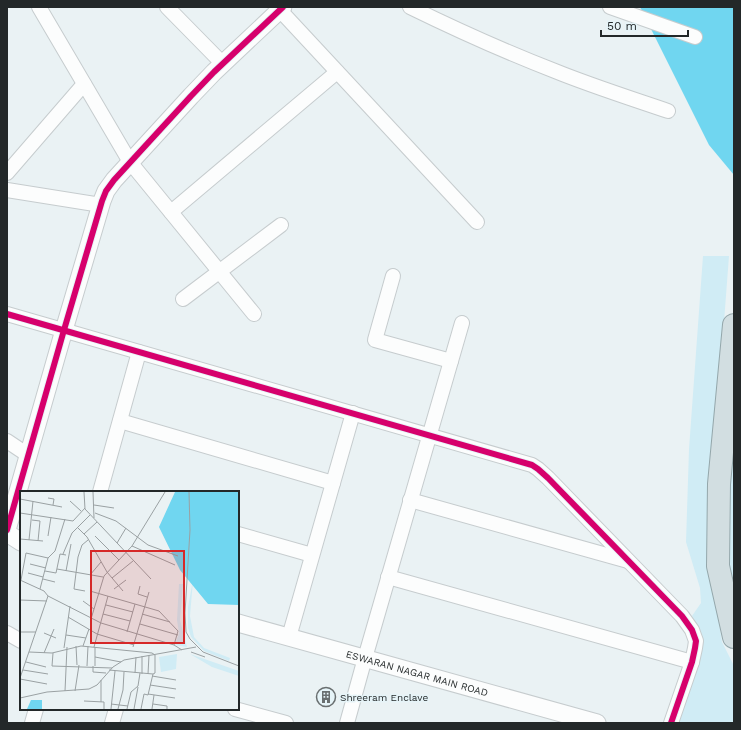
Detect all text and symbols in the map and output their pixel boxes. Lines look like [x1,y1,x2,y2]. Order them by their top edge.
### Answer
scale bar [601,12,688,38]
text: 50 m [607,19,637,33]
inset map [20,491,239,710]
street label: ESWARAN NAGAR MAIN ROAD [345,648,489,698]
building icon: Shreeram Enclave [315,686,337,708]
place label: Shreeram Enclave [340,692,429,703]

